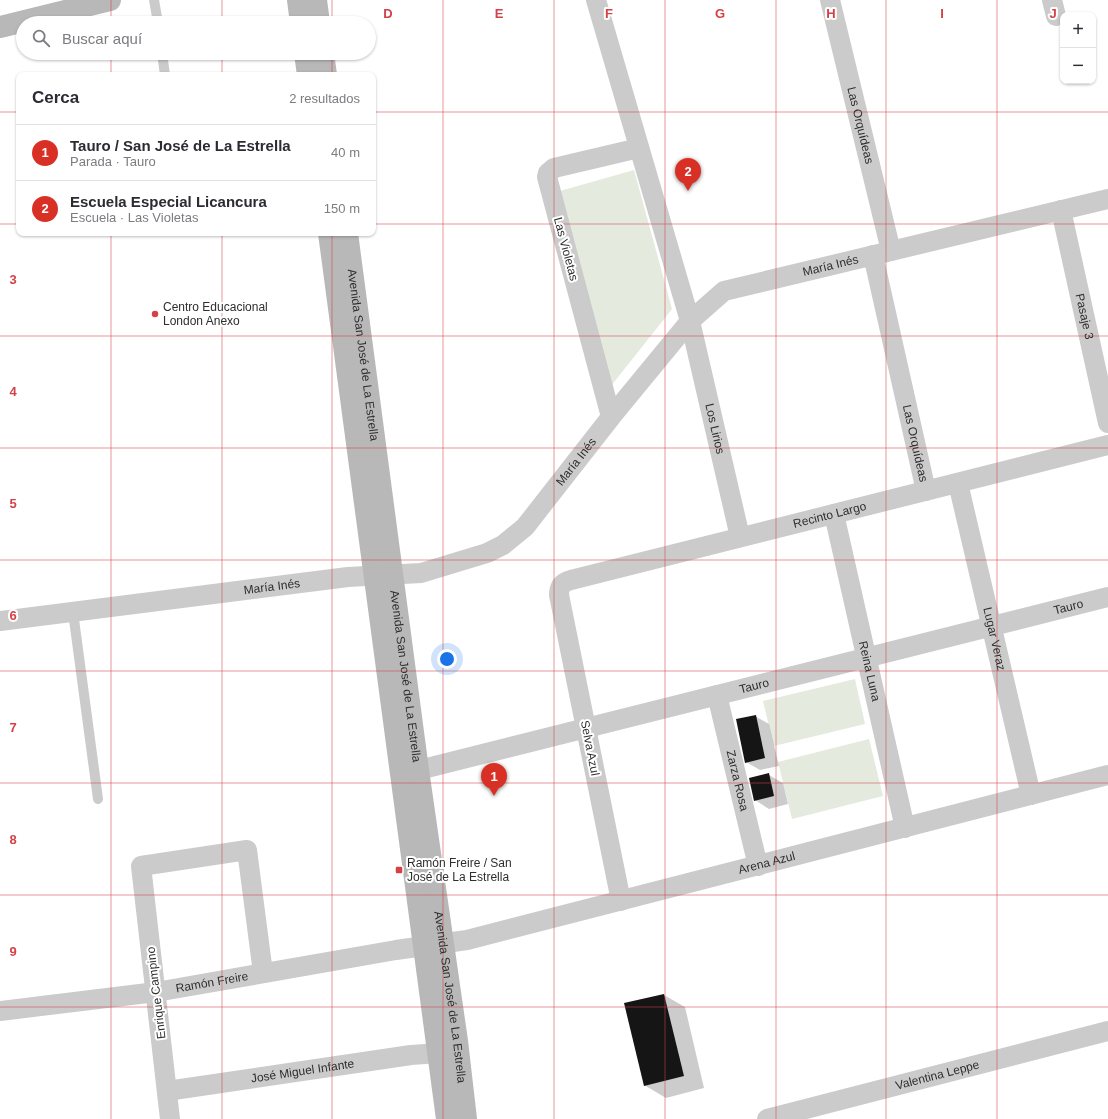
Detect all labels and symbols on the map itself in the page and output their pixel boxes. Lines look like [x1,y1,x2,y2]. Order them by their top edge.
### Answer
text: D [383,6,393,21]
text: E [495,6,504,21]
text: F [605,6,613,21]
text: G [715,6,725,21]
text: H [826,6,836,21]
text: I [940,6,944,21]
text: J [1049,6,1057,21]
street label: Las Orquídeas [844,85,877,165]
pin: 2 [675,158,701,191]
street label: Las Violetas [551,216,581,282]
street label: María Inés [801,252,860,279]
street label: Avenida San José de La Estrella [345,268,381,442]
text: 3 [9,272,17,287]
street label: Pasaje 3 [1073,292,1096,341]
place label: Centro Educacional London Anexo [163,300,268,328]
marker: Centro Educacional London Anexo [150,309,160,319]
text: 4 [9,384,17,399]
street label: Los Lirios [702,402,728,455]
street label: Las Orquídeas [900,403,931,483]
street label: María Inés [553,435,599,488]
text: 5 [9,496,17,511]
street label: Recinto Largo [792,499,868,531]
street label: María Inés [243,576,301,597]
street label: Avenida San José de La Estrella [387,589,424,763]
street label: Tauro [1052,596,1085,617]
street label: Lugar Veraz [980,606,1009,672]
text: 6 [9,608,17,623]
street label: Reina Luna [856,639,883,703]
your location [437,649,457,669]
street label: Tauro [738,675,771,696]
street label: Selva Azul [578,719,602,777]
text: 7 [9,720,17,735]
street label: Zarza Rosa [723,749,752,813]
pin: 1 [481,763,507,796]
text: 8 [9,832,17,847]
street label: Arena Azul [737,849,797,877]
place label: Ramón Freire / San José de La Estrella [407,856,512,884]
marker: Ramón Freire / San José de La Estrella [394,865,404,875]
street label: Avenida San José de La Estrella [431,910,469,1084]
text: 9 [9,944,17,959]
street label: Enrique Campino [143,946,169,1040]
street label: Ramón Freire [175,969,250,995]
street label: José Miguel Infante [250,1056,355,1086]
street label: Valentina Leppe [894,1057,981,1093]

